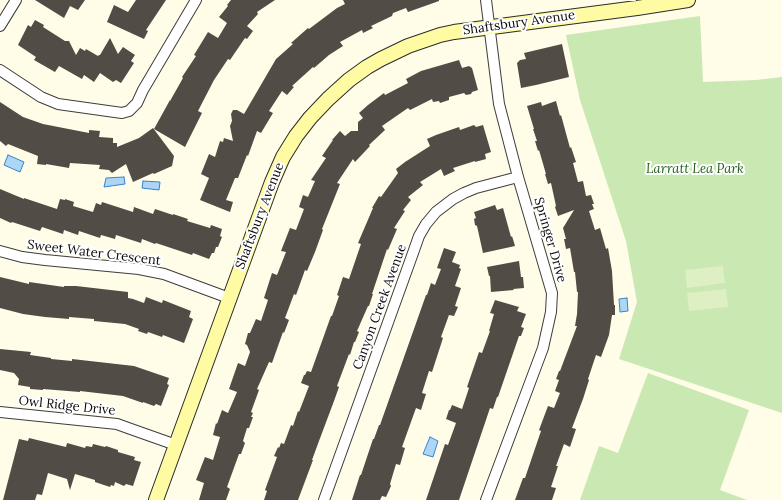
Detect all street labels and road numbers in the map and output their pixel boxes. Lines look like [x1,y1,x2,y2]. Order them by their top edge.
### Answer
street label: Shaftsbury Avenue [462,7,576,39]
street label: Shaftsbury Avenue [232,160,288,272]
street label: Springer Drive [530,196,570,284]
street label: Sweet Water Crescent [26,237,162,269]
street label: Canyon Creek Avenue [350,242,410,372]
street label: Owl Ridge Drive [18,393,116,419]

